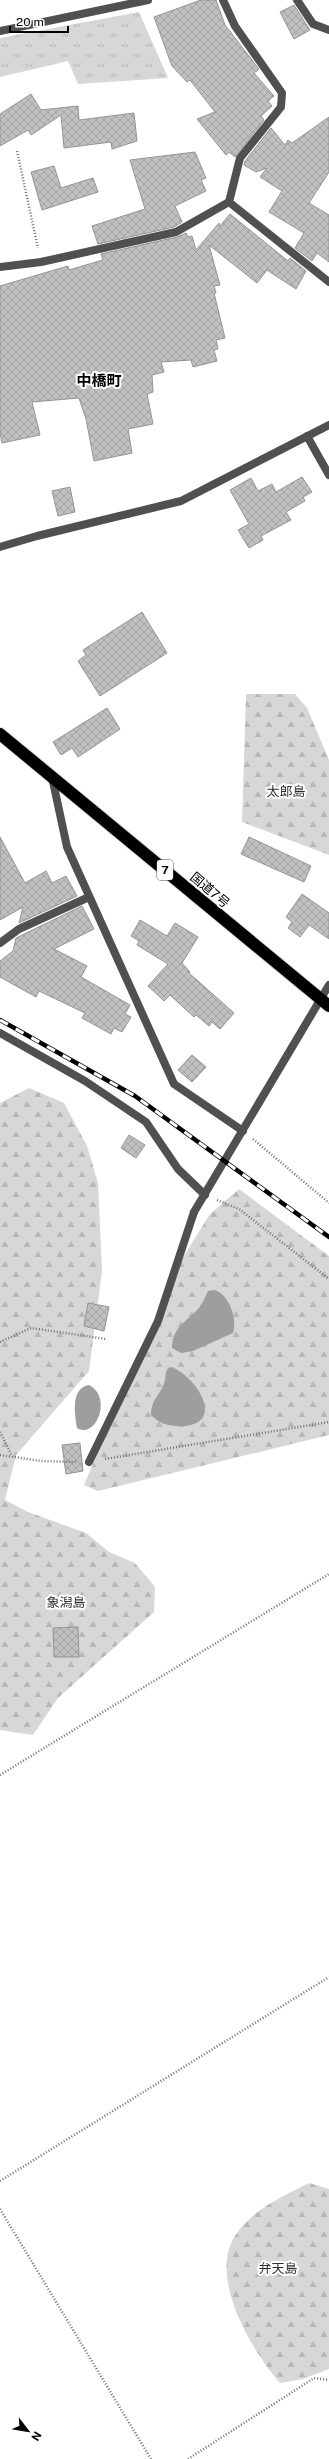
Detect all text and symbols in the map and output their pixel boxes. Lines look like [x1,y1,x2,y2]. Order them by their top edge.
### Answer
scale bar [10,8,68,34]
text: 20 m [16,15,44,29]
district label: 中橋町 [76,372,122,389]
park label: 太郎島 [266,784,306,799]
road number: 7 [157,860,173,880]
street label: 国道7号 [187,869,233,911]
park label: 象潟島 [46,1595,86,1610]
park label: 弁天島 [258,2261,298,2276]
north arrow [8,2411,48,2451]
text: N [29,2429,44,2443]

